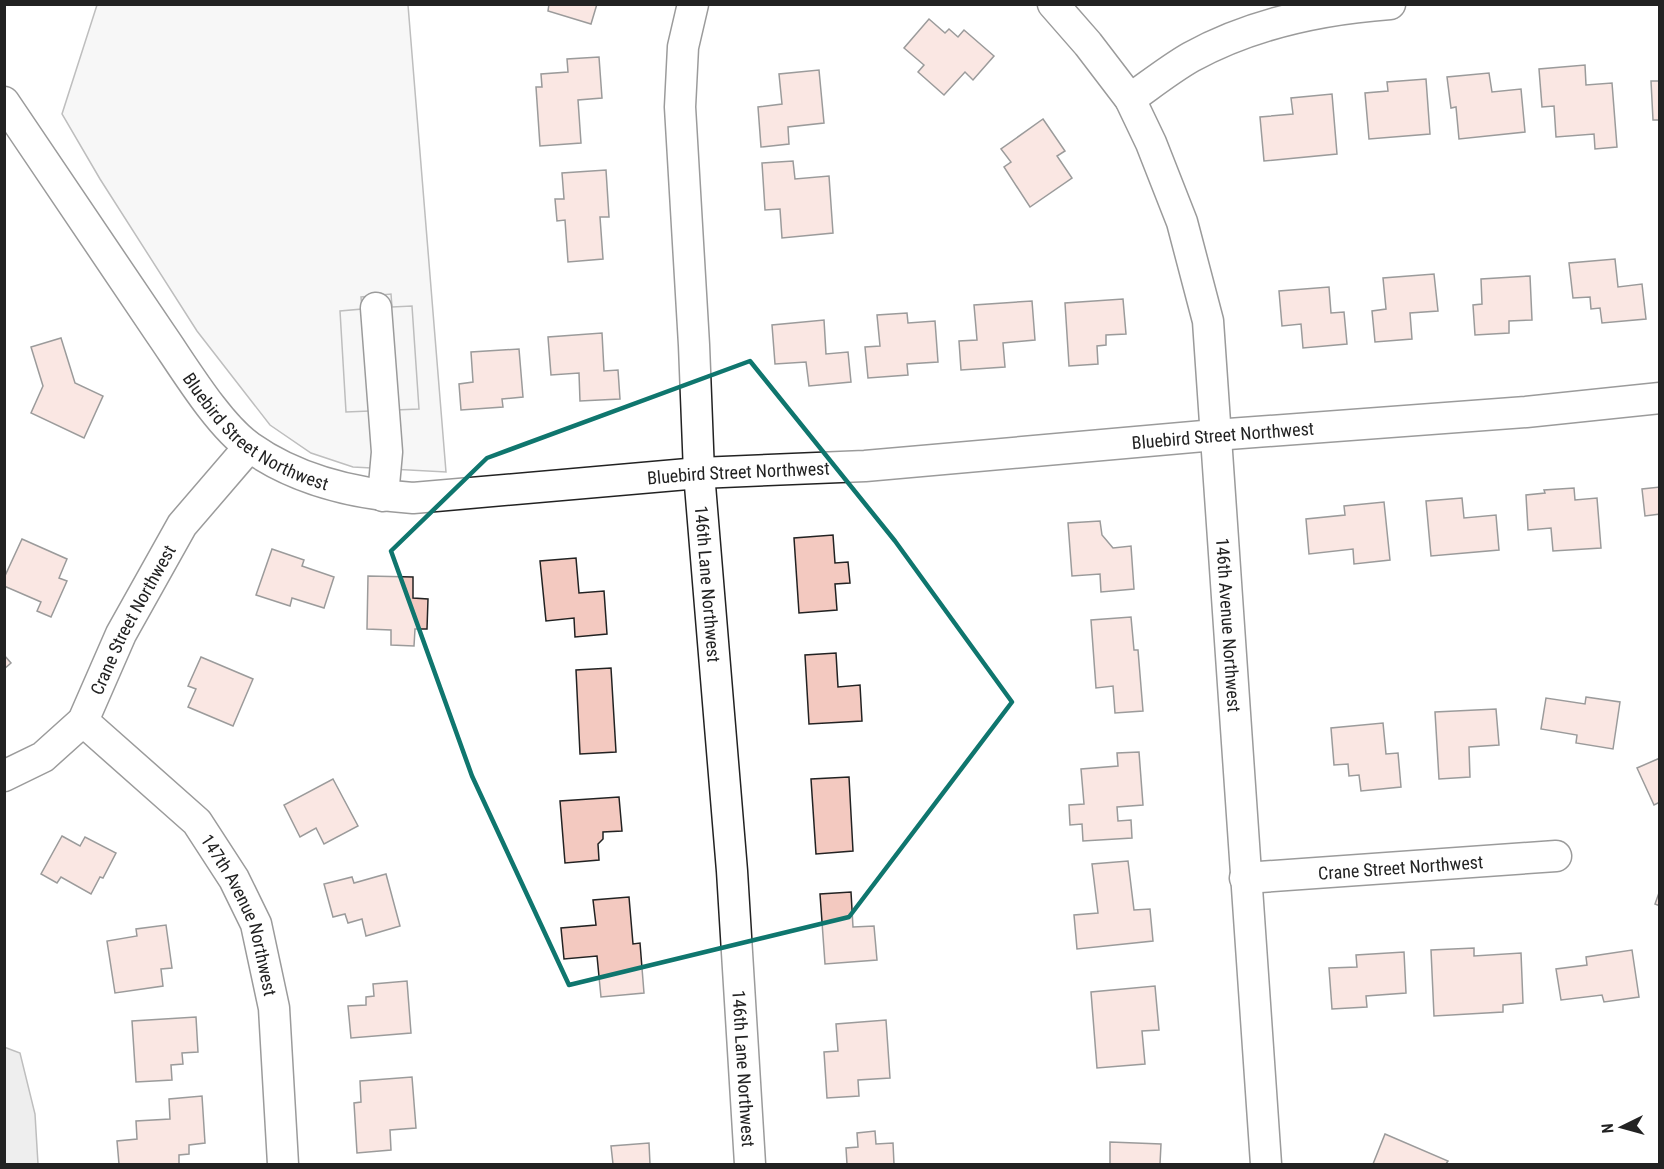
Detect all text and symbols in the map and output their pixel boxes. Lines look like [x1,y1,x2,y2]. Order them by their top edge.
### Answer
street label: Bluebird Street Northwest [179,368,331,494]
street label: Bluebird Street Northwest [1131,417,1315,453]
street label: Bluebird Street Northwest [646,457,830,488]
street label: 146th Lane Northwest [691,505,725,663]
street label: 146th Avenue Northwest [1212,537,1245,713]
street label: Crane Street Northwest [85,541,179,698]
street label: 147th Avenue Northwest [197,830,282,998]
street label: Crane Street Northwest [1317,851,1484,883]
street label: 146th Lane Northwest [729,989,759,1148]
north arrow [1592,1097,1652,1157]
text: N [1598,1123,1617,1134]

